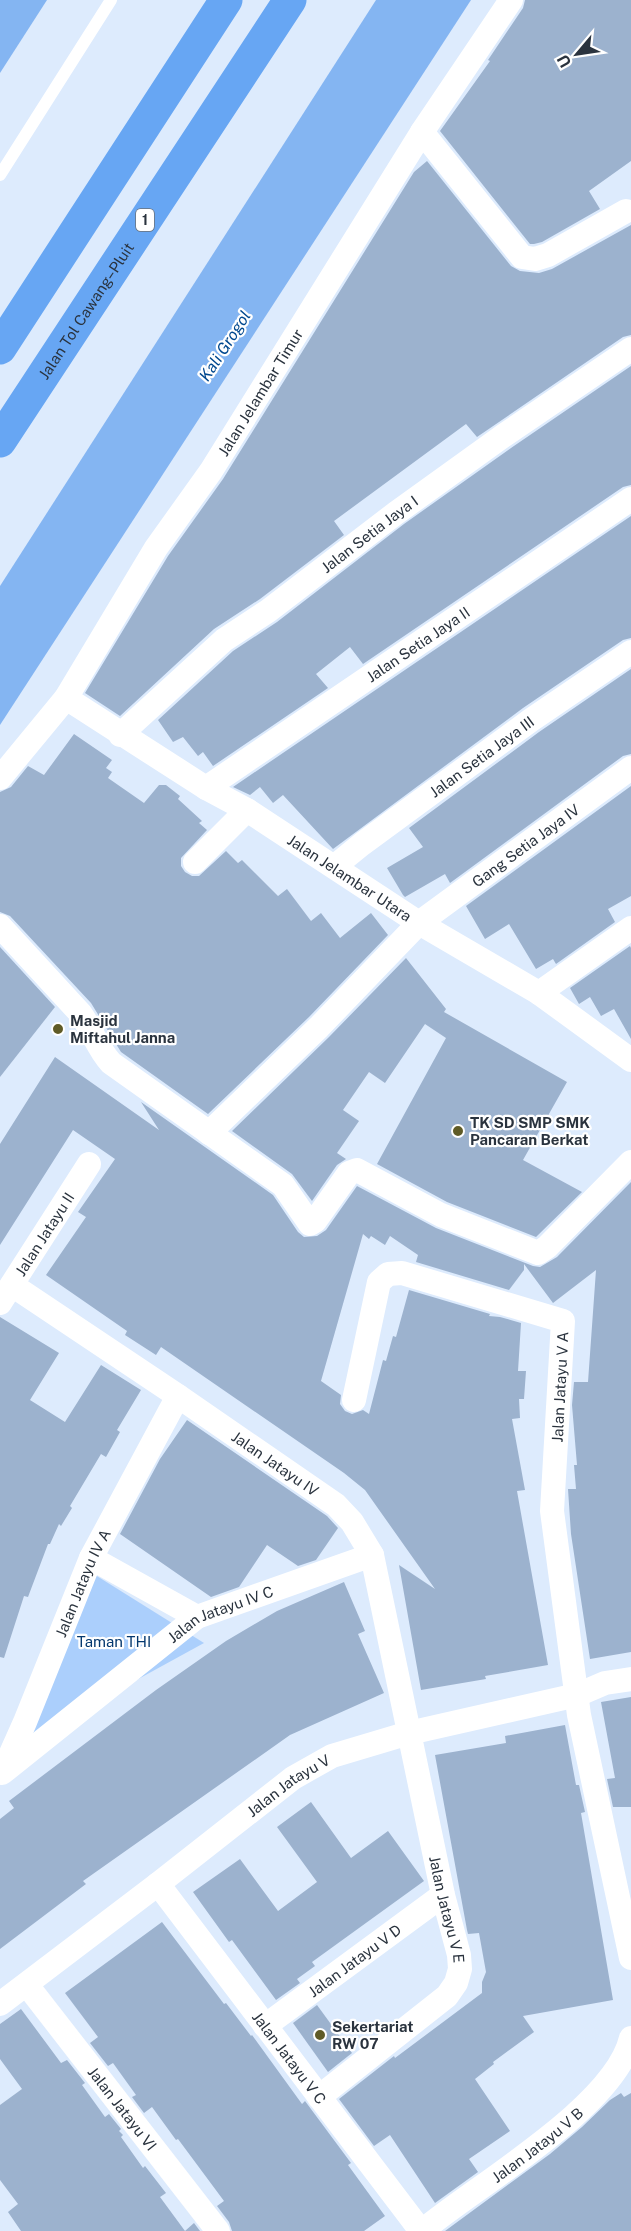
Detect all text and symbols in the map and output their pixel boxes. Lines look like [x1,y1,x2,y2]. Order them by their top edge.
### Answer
north arrow [547,24,607,84]
text: U [553,51,575,71]
road number: 1 [136,209,154,231]
street label: Jalan Tol Cawang–Pluit [35,239,137,382]
water label: Kali Grogol [195,307,255,385]
street label: Jalan Jelambar Timur [214,326,306,459]
street label: Jalan Setia Jaya I [318,492,421,576]
street label: Jalan Setia Jaya II [363,603,473,685]
street label: Jalan Setia Jaya III [426,712,537,800]
street label: Gang Setia Jaya IV [469,800,582,890]
street label: Jalan Jelambar Utara [285,831,415,924]
place label: Masjid Miftahul Janna [70,1012,175,1046]
marker: Masjid Miftahul Janna [51,1022,65,1036]
place label: TK SD SMP SMK Pancaran Berkat [470,1114,590,1148]
marker: TK SD SMP SMK Pancaran Berkat [451,1124,465,1138]
street label: Jalan Jatayu II [11,1189,77,1279]
street label: Jalan Jatayu V A [549,1331,571,1443]
street label: Jalan Jatayu IV [229,1427,322,1499]
street label: Jalan Jatayu IV A [52,1526,114,1639]
street label: Jalan Jatayu IV C [164,1582,275,1646]
park label: Taman THI [77,1633,151,1650]
street label: Jalan Jatayu V [243,1751,332,1820]
street label: Jalan Jatayu V E [427,1854,468,1964]
street label: Jalan Jatayu V D [305,1920,404,2000]
street label: Jalan Jatayu V C [249,2008,330,2107]
place label: Sekertariat RW 07 [332,2018,413,2052]
marker: Sekertariat RW 07 [313,2028,327,2042]
street label: Jalan Jatayu VI [85,2063,160,2153]
street label: Jalan Jatayu V B [488,2104,586,2186]

